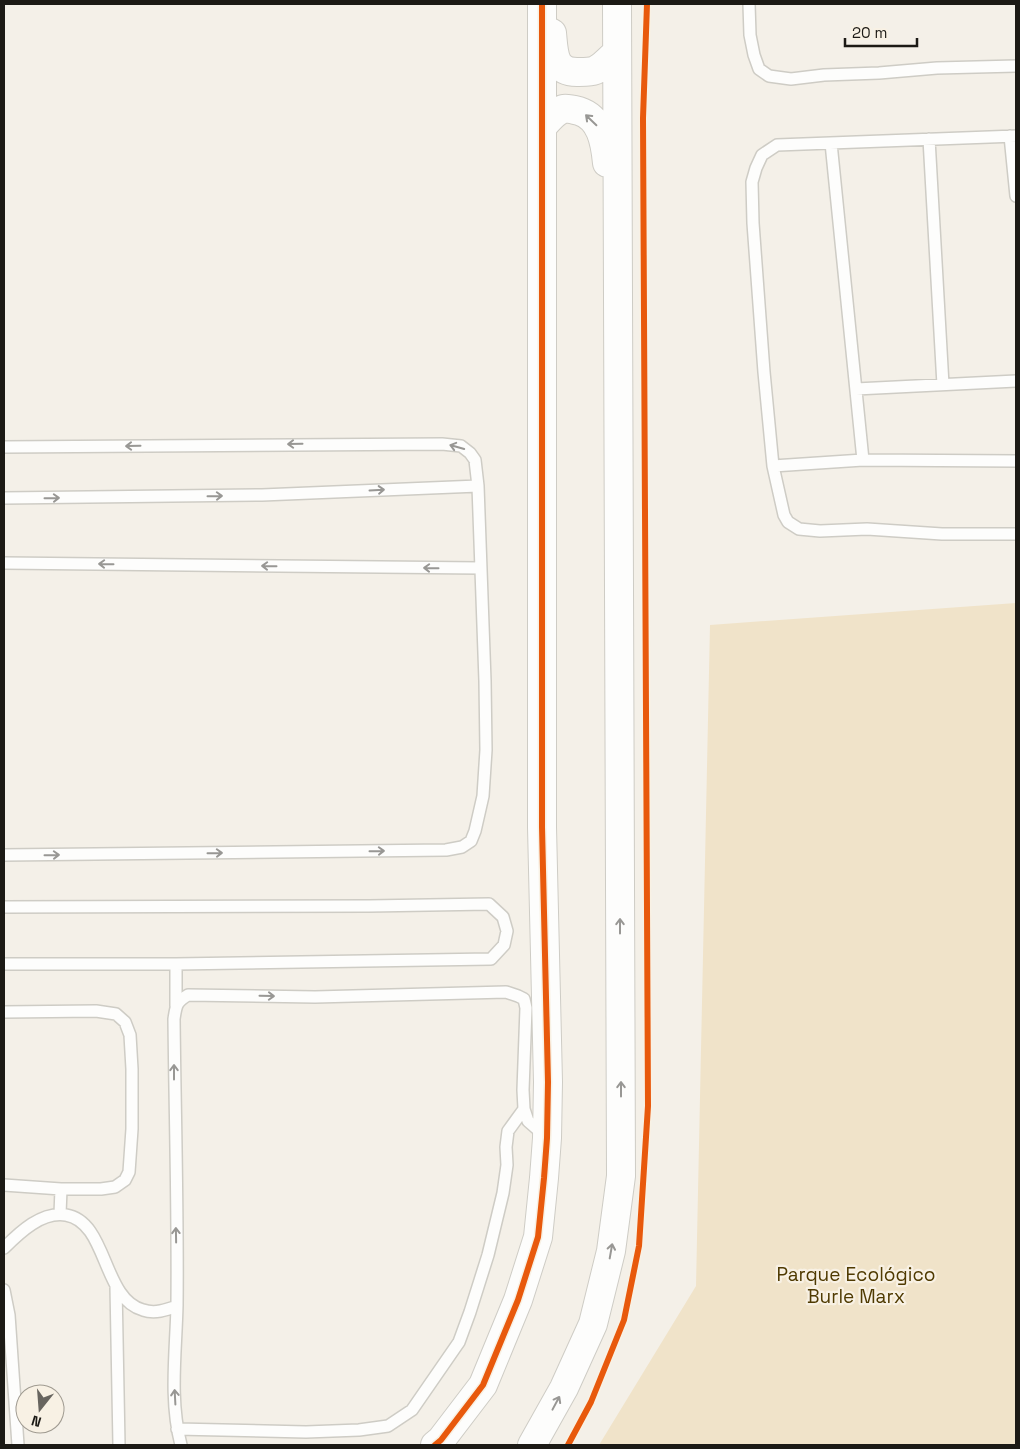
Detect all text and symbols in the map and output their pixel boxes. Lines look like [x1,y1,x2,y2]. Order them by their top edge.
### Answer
scale bar [845,15,918,47]
text: 20 m [852,23,887,42]
one-way arrow [585,114,598,126]
one-way arrow [288,439,304,449]
one-way arrow [125,441,142,451]
one-way arrow [450,442,466,452]
one-way arrow [369,486,385,495]
one-way arrow [206,491,223,501]
one-way arrow [44,493,60,503]
one-way arrow [99,559,115,569]
one-way arrow [261,561,278,571]
one-way arrow [424,563,440,572]
one-way arrow [369,846,385,855]
one-way arrow [207,848,223,857]
one-way arrow [44,850,60,859]
one-way arrow [615,919,625,935]
one-way arrow [258,991,275,1001]
one-way arrow [170,1065,179,1081]
one-way arrow [616,1081,626,1098]
one-way arrow [171,1227,181,1243]
one-way arrow [606,1243,616,1259]
park label: Parque Ecológico Burle Marx [776,1262,936,1309]
north arrow [15,1384,65,1434]
one-way arrow [170,1389,179,1405]
one-way arrow [551,1395,561,1410]
text: N [29,1411,43,1431]

